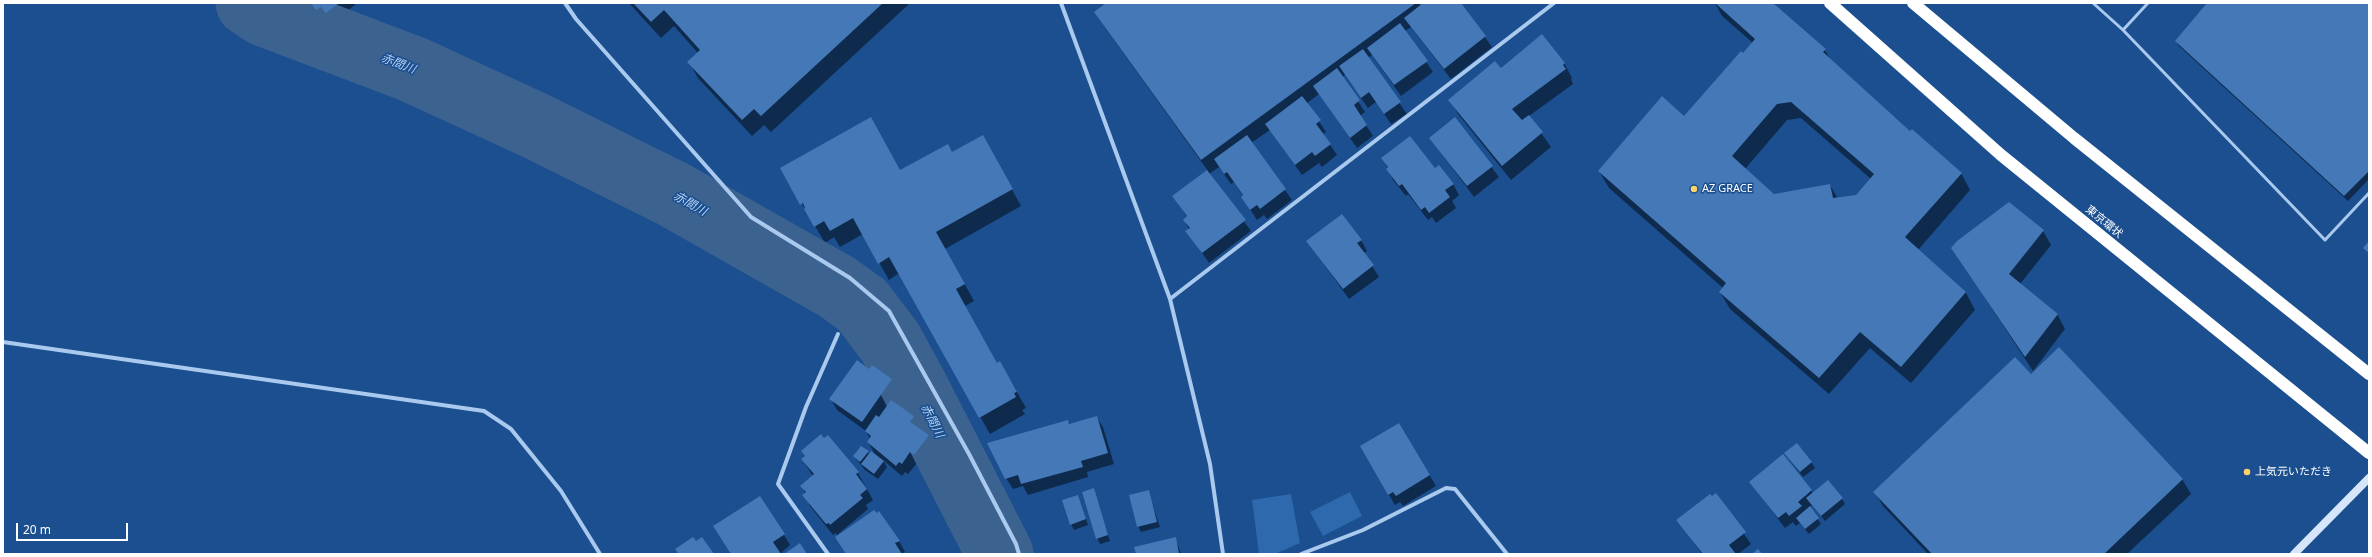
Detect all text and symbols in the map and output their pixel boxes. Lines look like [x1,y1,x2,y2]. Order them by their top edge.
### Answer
water label: 赤間川 [379,51,417,77]
place label: AZ GRACE [1702,182,1753,196]
marker: AZ GRACE [1689,184,1699,194]
water label: 赤間川 [671,189,709,219]
street label: 東京環状 [2083,203,2125,241]
water label: 赤間川 [917,402,947,440]
place label: 上気元いただき [2255,465,2332,479]
marker: 上気元いただき [2242,467,2252,477]
scale bar [18,515,130,541]
text: 20 m [23,521,51,538]

